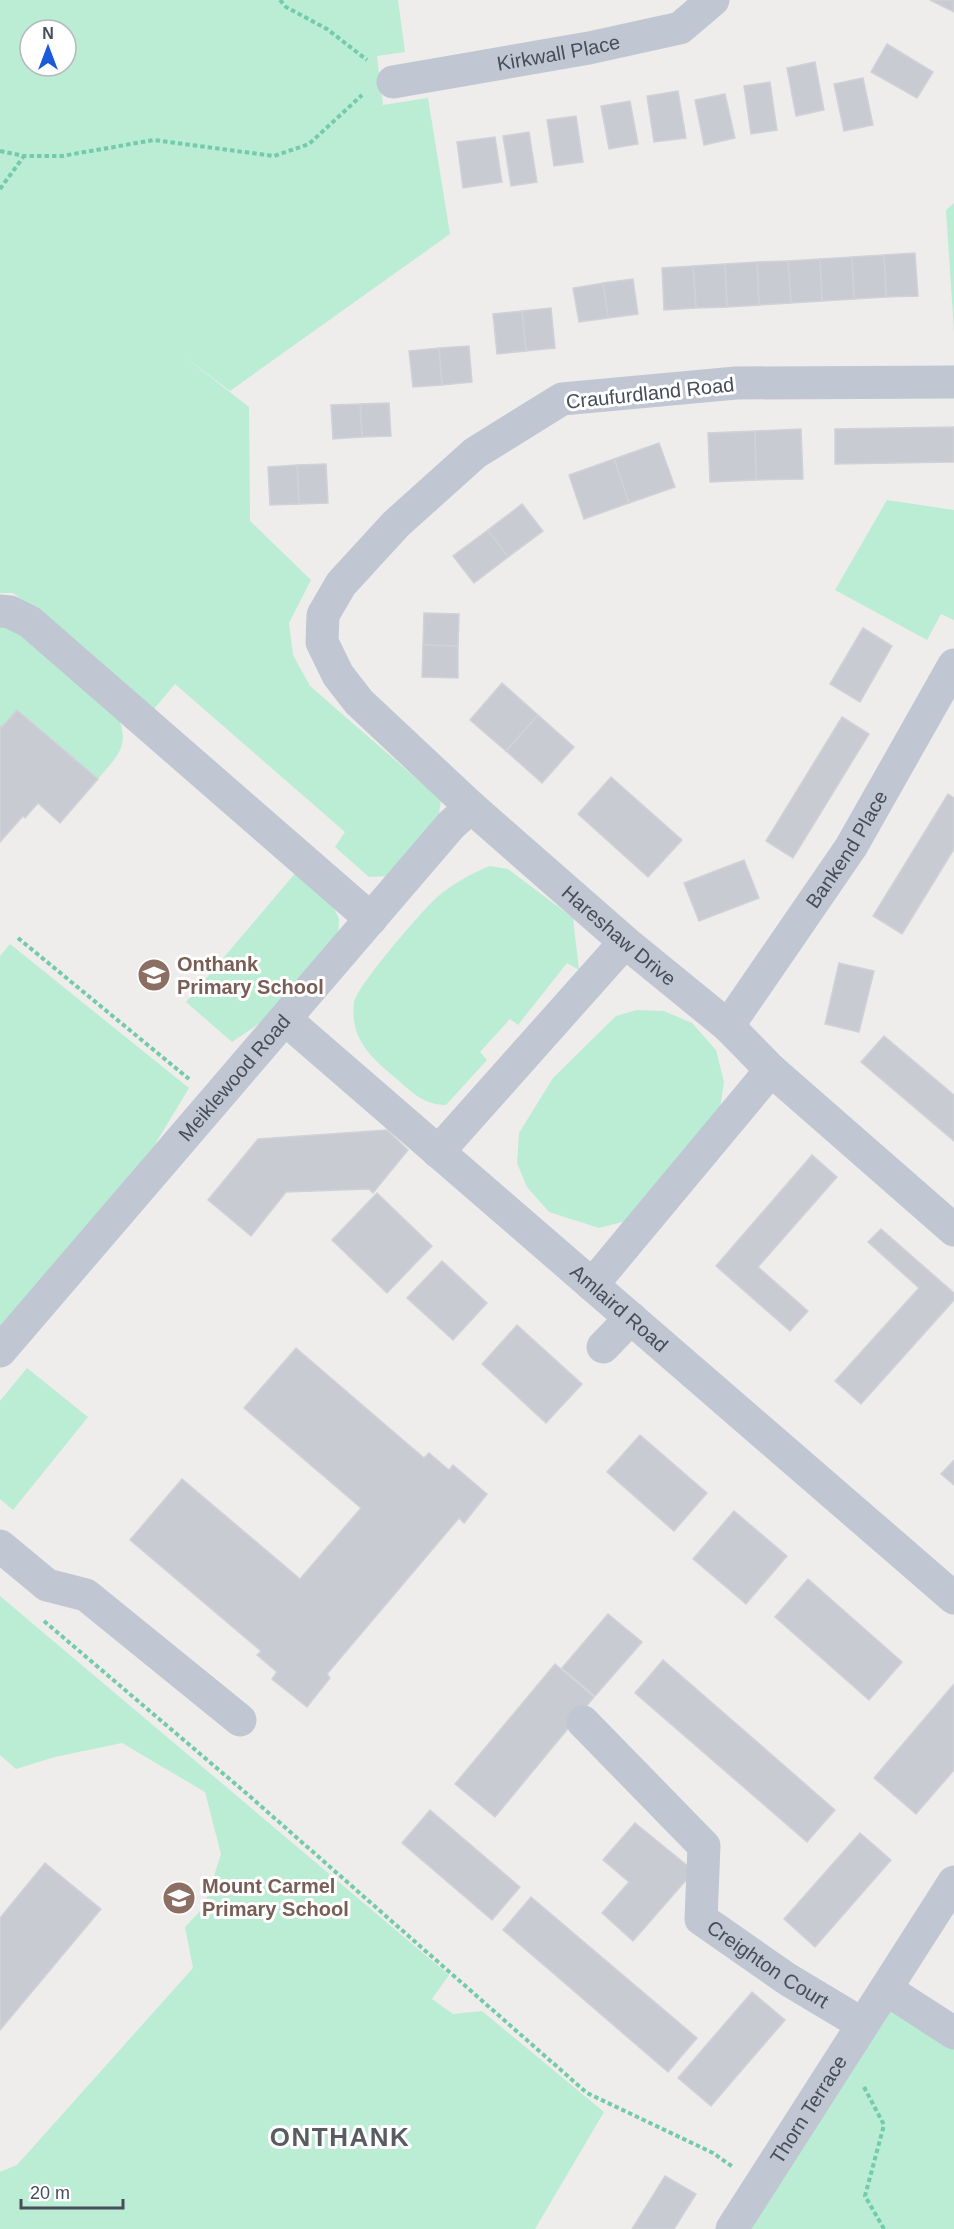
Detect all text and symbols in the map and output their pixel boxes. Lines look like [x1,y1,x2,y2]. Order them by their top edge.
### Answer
north arrow [18,18,78,78]
text: N [42,25,54,42]
street label: Kirkwall Place [495,31,622,75]
street label: Craufurdland Road [565,373,735,413]
street label: Bankend Place [801,787,892,912]
street label: Hareshaw Drive [558,881,680,990]
place label: Onthank Primary School [177,953,324,998]
school or university icon: Onthank Primary School [136,957,172,993]
street label: Meiklewood Road [174,1010,294,1145]
street label: Amlaird Road [566,1260,672,1356]
place label: Mount Carmel Primary School [202,1875,349,1920]
school or university icon: Mount Carmel Primary School [161,1880,197,1916]
street label: Creighton Court [703,1916,833,2013]
street label: Thorn Terrace [766,2051,851,2168]
district label: ONTHANK [270,2122,410,2152]
scale bar [21,2172,123,2210]
text: 20 m [30,2183,70,2203]

